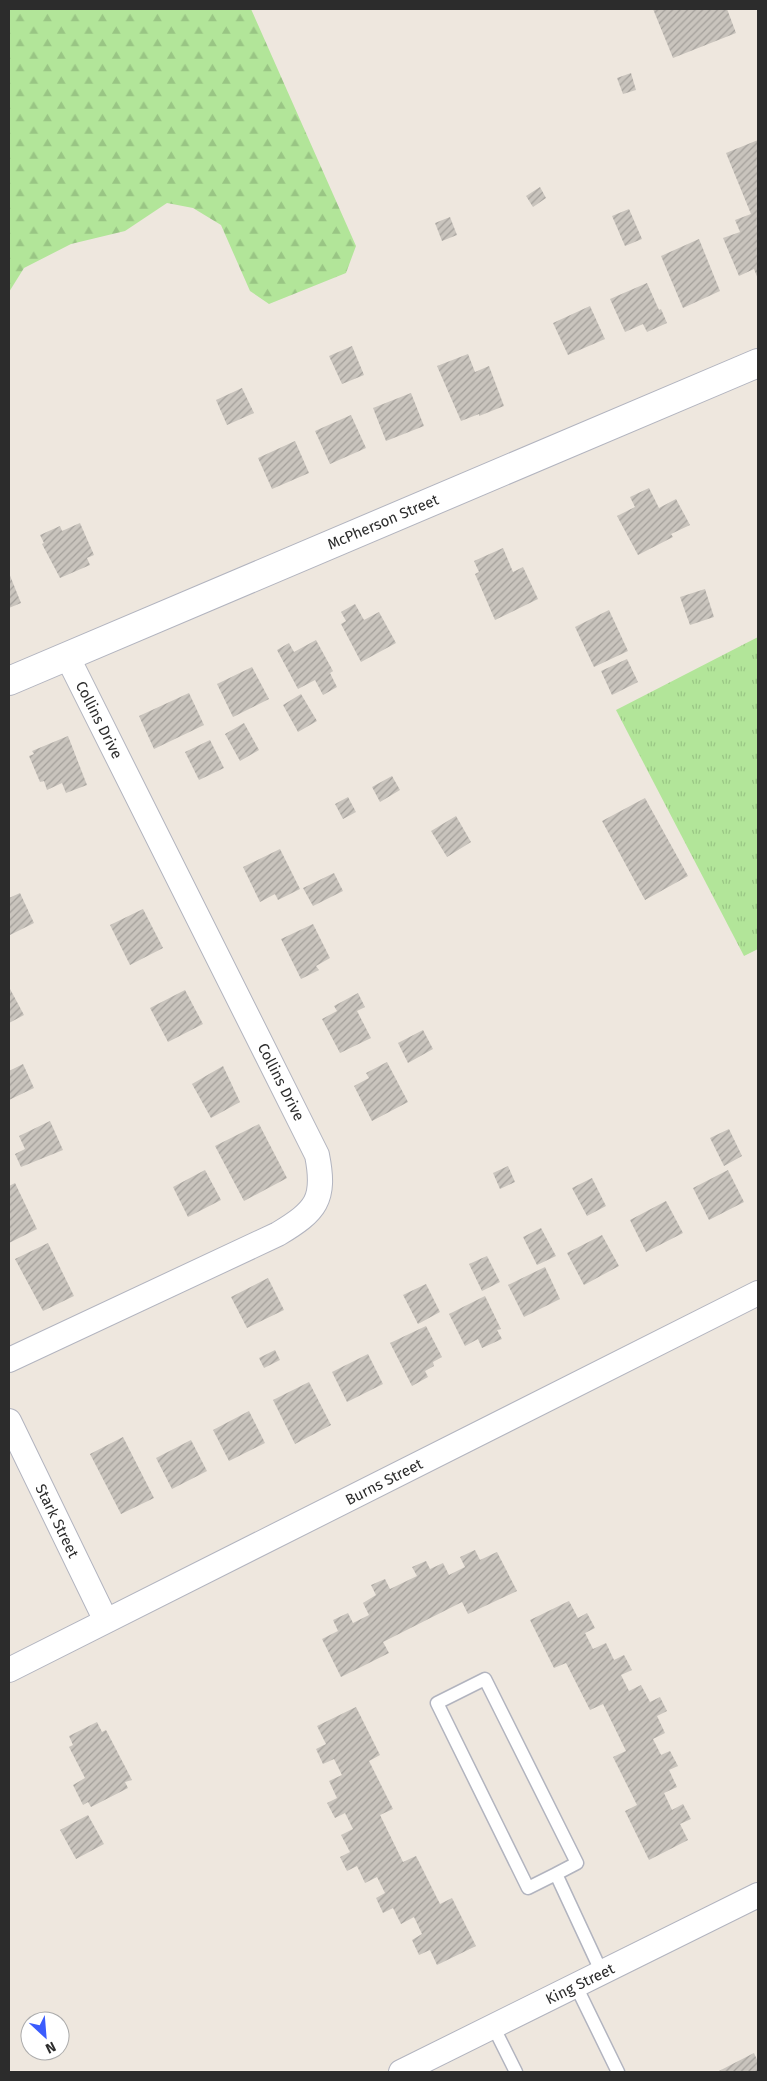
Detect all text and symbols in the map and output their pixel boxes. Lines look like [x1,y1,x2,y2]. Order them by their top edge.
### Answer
street label: McPherson Street [325,490,442,554]
street label: Collins Drive [72,678,126,762]
street label: Collins Drive [254,1040,308,1124]
street label: Burns Street [342,1455,426,1509]
street label: Stark Street [31,1481,83,1561]
street label: King Street [543,1959,618,2008]
north arrow [20,2011,70,2061]
text: N [43,2038,58,2057]

